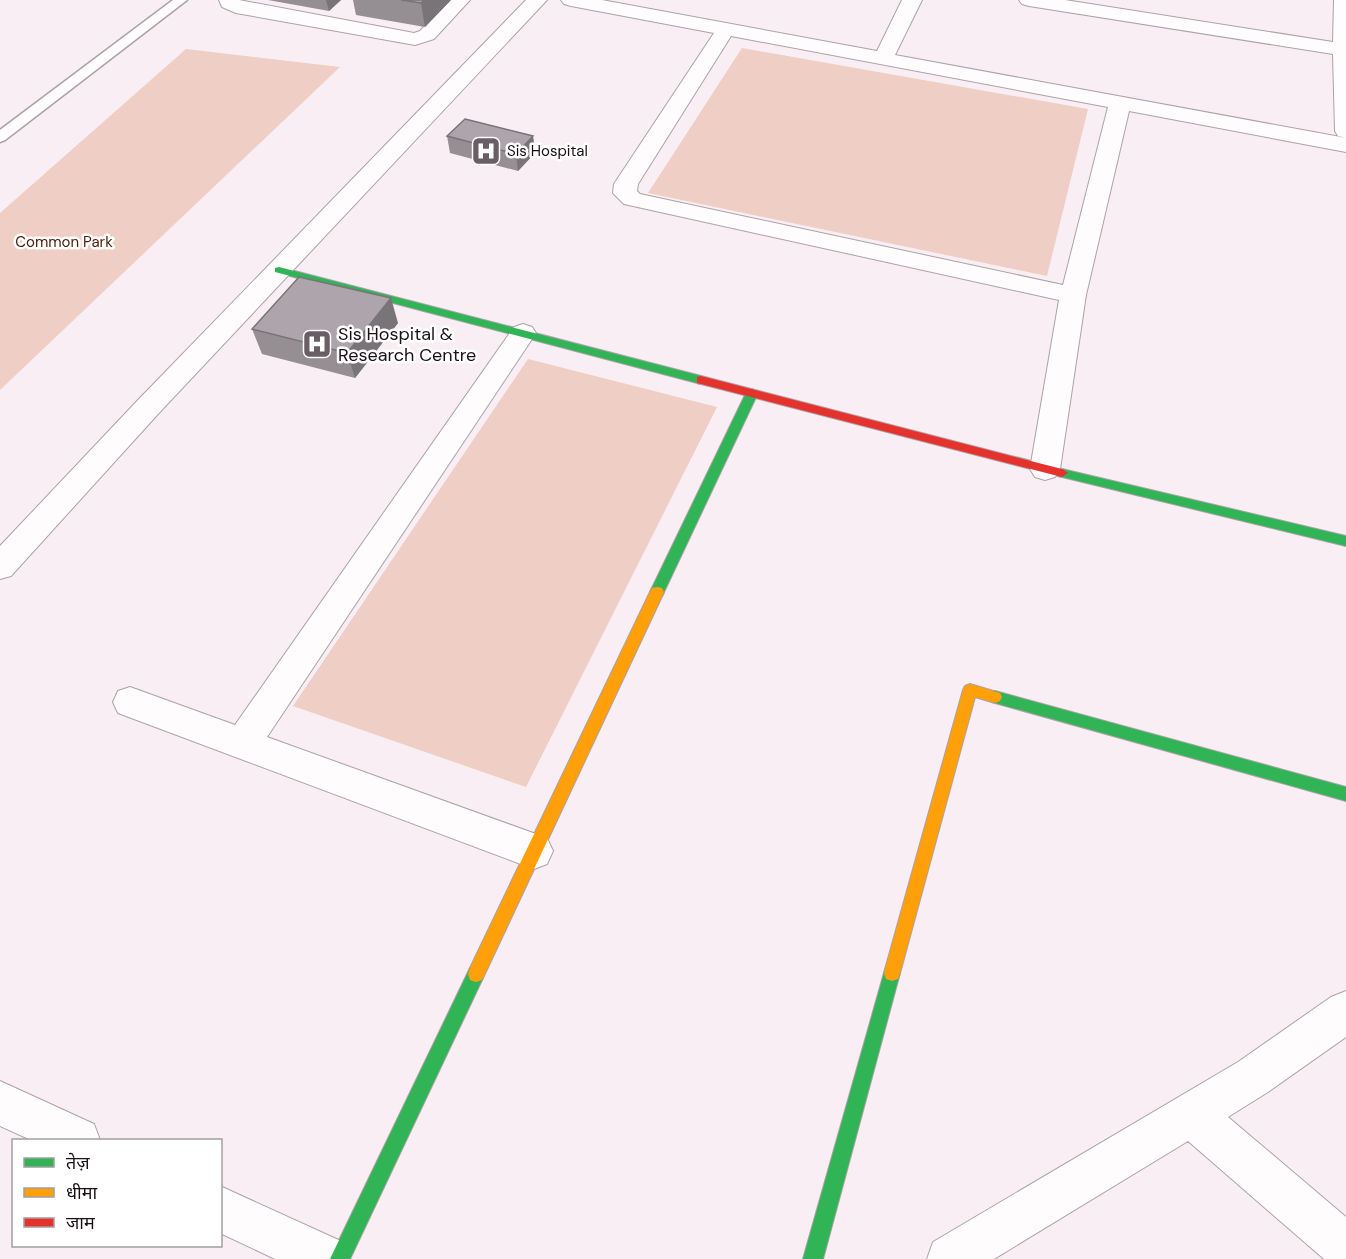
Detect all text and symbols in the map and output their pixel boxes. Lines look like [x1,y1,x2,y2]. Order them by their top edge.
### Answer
hospital icon: Sis Hospital [470,135,502,167]
place label: Sis Hospital [507,141,588,161]
park label: Common Park [15,232,113,252]
place label: Sis Hospital & Research Centre [338,322,476,367]
hospital icon: Sis Hospital & Research Centre [301,328,333,360]
legend [12,1139,222,1247]
text: तेज़ [66,1151,90,1175]
text: धीमा [66,1181,97,1205]
text: जाम [66,1211,96,1235]

